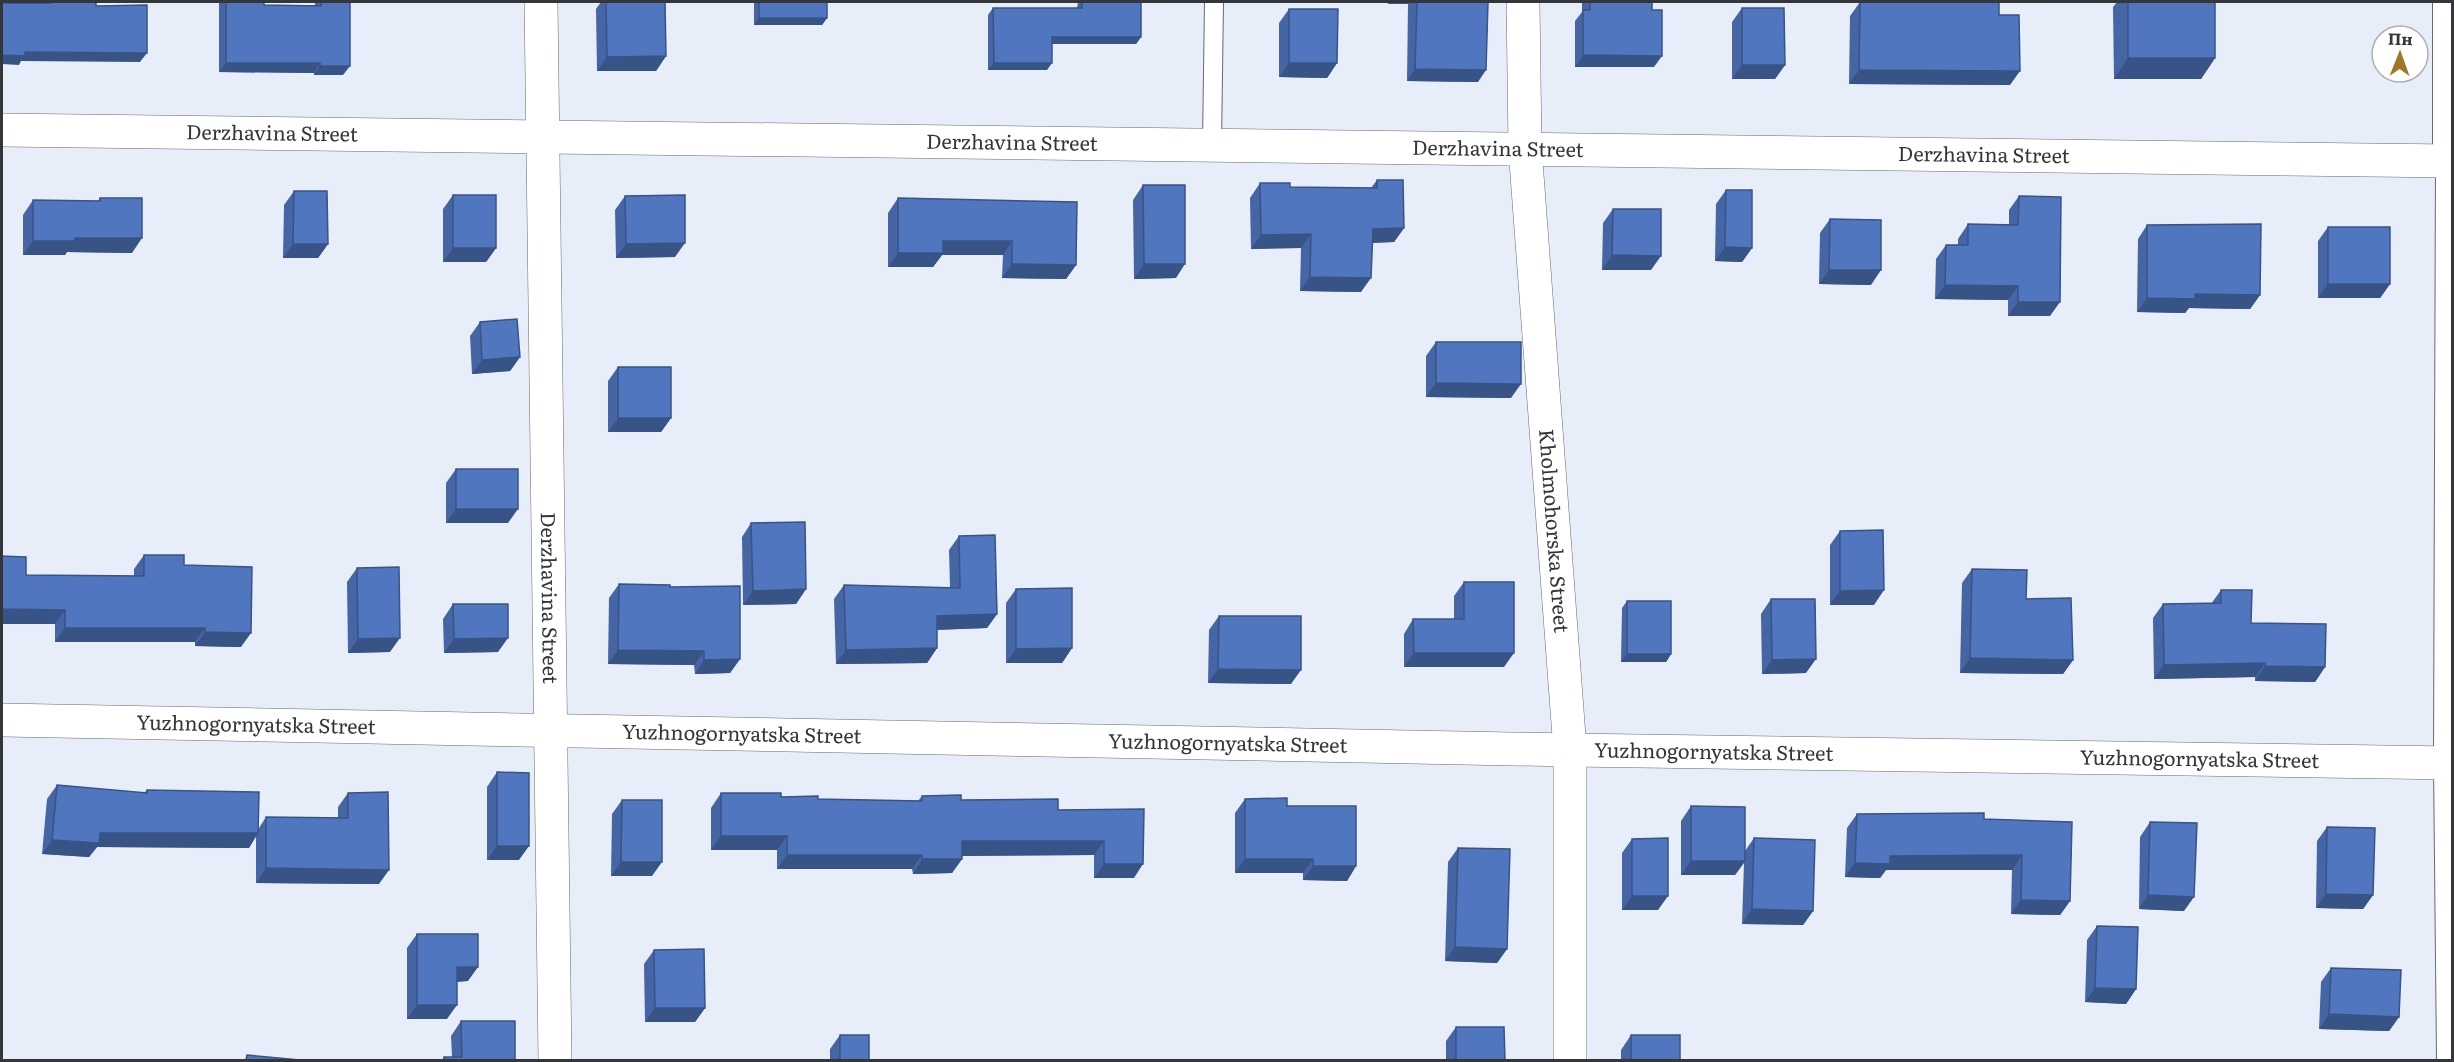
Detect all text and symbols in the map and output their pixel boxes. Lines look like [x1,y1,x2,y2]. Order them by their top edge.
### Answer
north arrow [2370,24,2430,84]
text: Пн [2388,26,2413,50]
street label: Derzhavina Street [186,115,358,148]
street label: Derzhavina Street [926,125,1098,157]
street label: Derzhavina Street [1412,131,1584,163]
street label: Derzhavina Street [1898,137,2070,169]
street label: Kholmohorska Street [1533,428,1578,634]
street label: Derzhavina Street [535,512,567,684]
street label: Yuzhnogornyatska Street [136,706,376,740]
street label: Yuzhnogornyatska Street [622,715,862,749]
street label: Yuzhnogornyatska Street [1108,724,1348,759]
street label: Yuzhnogornyatska Street [1594,733,1834,767]
street label: Yuzhnogornyatska Street [2080,741,2320,774]

